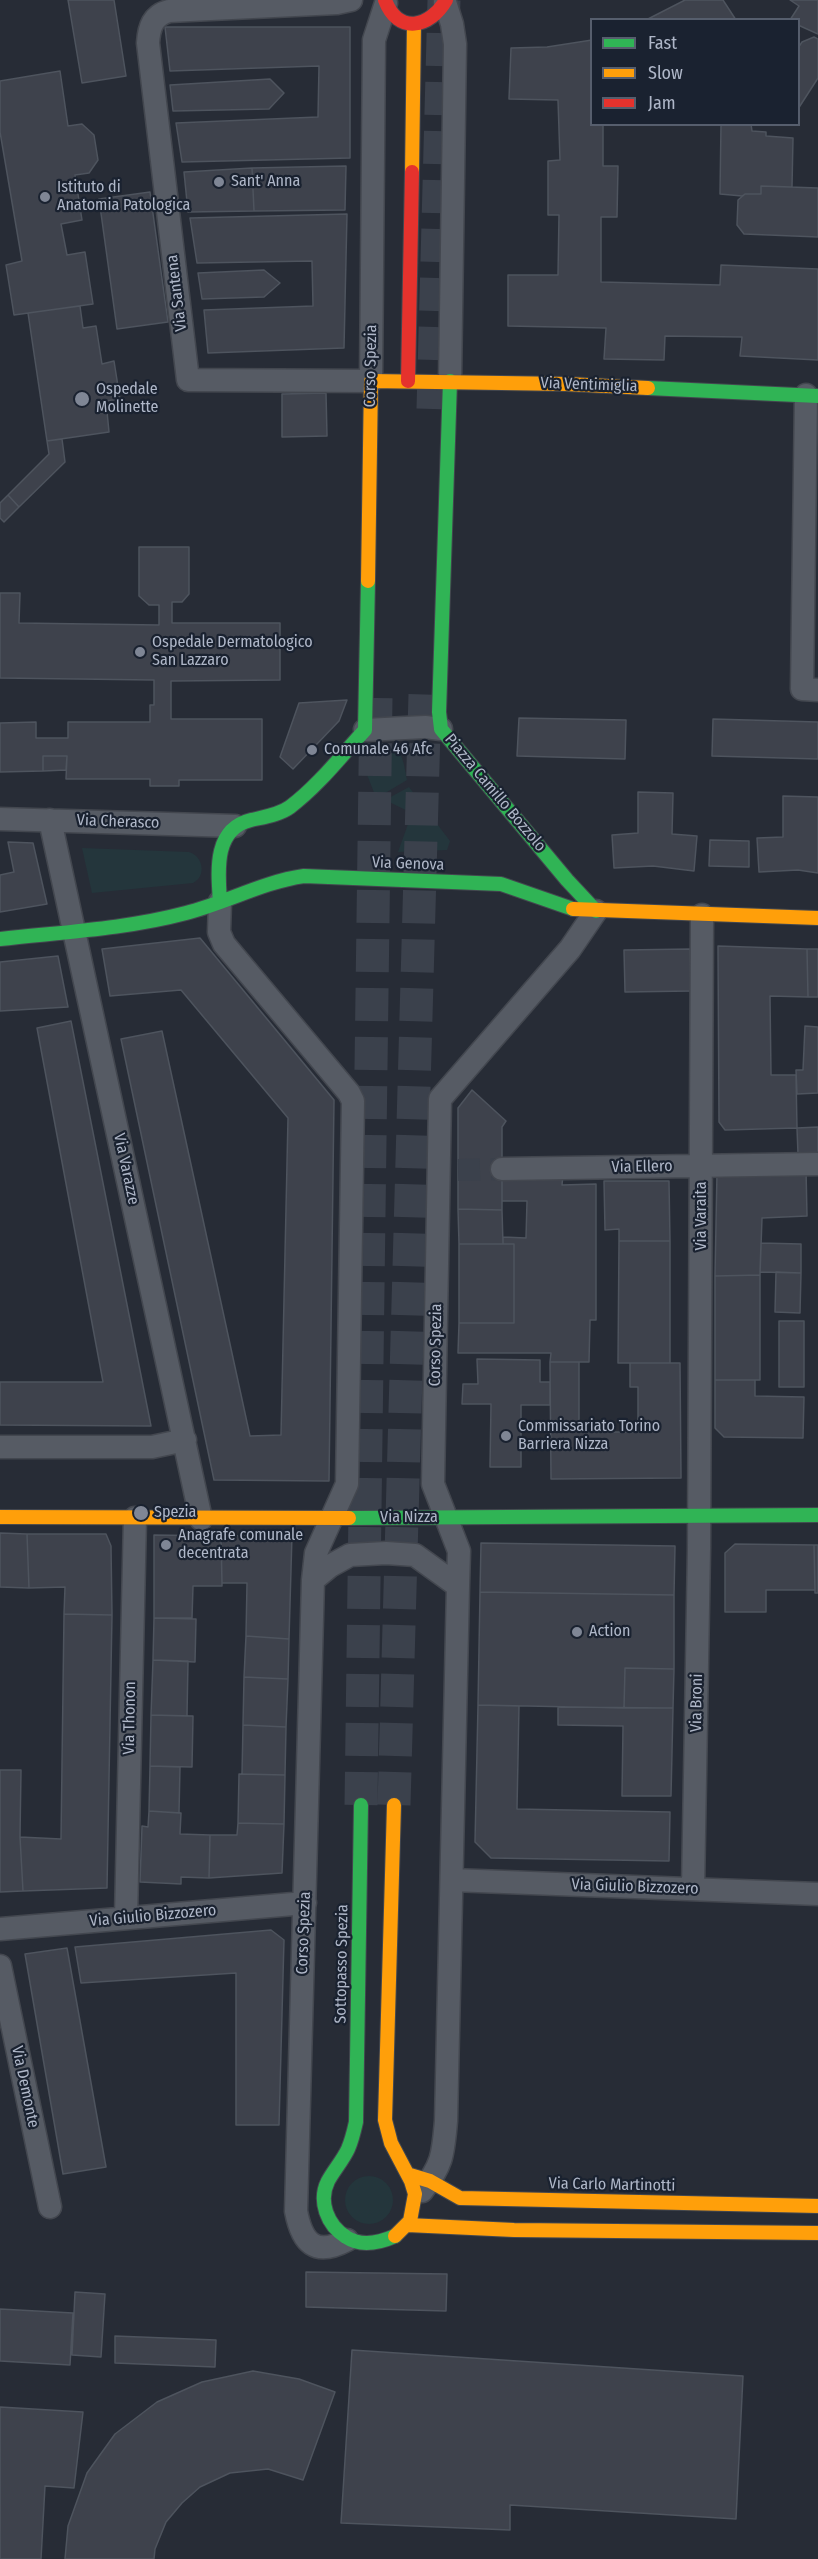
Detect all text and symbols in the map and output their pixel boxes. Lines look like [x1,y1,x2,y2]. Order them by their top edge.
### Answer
legend [590,18,800,126]
text: Fast [648,32,677,54]
text: Slow [648,62,683,84]
text: Jam [648,92,676,114]
place label: Sant' Anna [231,172,300,192]
marker: Sant' Anna [212,175,226,189]
place label: Istituto di Anatomia Patologica [57,178,190,216]
marker: Istituto di Anatomia Patologica [38,190,52,204]
street label: Via Santena [163,254,191,332]
street label: Corso Spezia [361,324,381,408]
street label: Via Ventimiglia [540,374,638,396]
place label: Ospedale Molinette [96,380,159,418]
marker: Ospedale Molinette [73,390,91,408]
place label: Ospedale Dermatologico San Lazzaro [152,633,313,671]
marker: Ospedale Dermatologico San Lazzaro [133,645,147,659]
street label: Piazza Camillo Bozzolo [440,730,550,856]
place label: Comunale 46 Afc [324,740,432,760]
marker: Comunale 46 Afc [305,743,319,757]
street label: Via Cherasco [76,811,160,833]
street label: Via Genova [372,853,444,875]
street label: Via Varazze [109,1132,143,1206]
street label: Via Ellero [611,1157,673,1177]
street label: Via Varaita [692,1181,712,1251]
street label: Corso Spezia [426,1303,446,1387]
place label: Commissariato Torino Barriera Nizza [518,1417,660,1455]
marker: Commissariato Torino Barriera Nizza [499,1429,513,1443]
place label: Spezia [154,1503,196,1523]
marker: Spezia [132,1504,150,1522]
street label: Via Nizza [380,1508,438,1528]
place label: Anagrafe comunale decentrata [178,1526,303,1564]
marker: Anagrafe comunale decentrata [159,1538,173,1552]
place label: Action [589,1622,630,1642]
marker: Action [570,1625,584,1639]
street label: Via Broni [687,1674,707,1732]
street label: Via Thonon [120,1681,140,1755]
street label: Via Giulio Bizzozero [571,1875,699,1899]
street label: Corso Spezia [293,1891,315,1975]
street label: Via Giulio Bizzozero [89,1901,217,1931]
street label: Sottopasso Spezia [331,1904,353,2024]
street label: Via Demonte [7,2044,43,2130]
street label: Via Carlo Martinotti [548,2174,676,2196]

